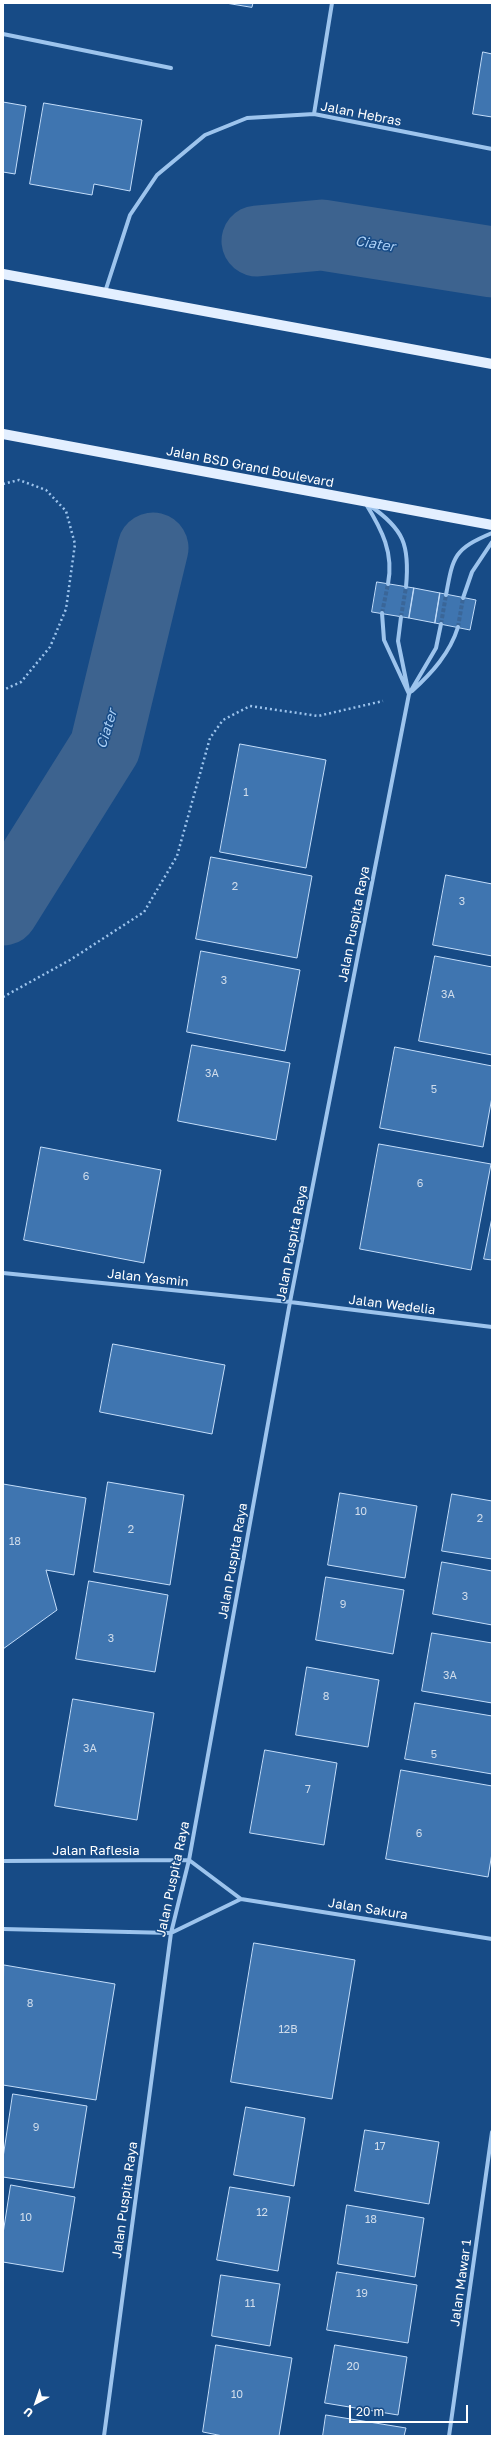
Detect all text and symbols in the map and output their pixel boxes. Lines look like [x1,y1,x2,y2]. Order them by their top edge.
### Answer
street label: Jalan Hebras [319,99,403,129]
water label: Ciater [354,233,396,255]
street label: Jalan BSD Grand Boulevard [165,443,335,491]
water label: Ciater [93,707,121,751]
house number: 1 [243,786,249,800]
street label: Jalan Puspita Raya [335,865,373,983]
house number: 2 [232,880,238,894]
house number: 3 [459,895,465,909]
house number: 3 [221,974,227,988]
house number: 3A [441,988,455,1002]
house number: 3A [205,1067,219,1081]
house number: 5 [431,1083,437,1097]
house number: 6 [83,1170,89,1184]
house number: 6 [417,1177,423,1191]
street label: Jalan Puspita Raya [273,1184,311,1302]
street label: Jalan Yasmin [107,1266,189,1290]
street label: Jalan Wedelia [348,1292,436,1318]
street label: Jalan Puspita Raya [215,1502,251,1620]
house number: 10 [355,1505,367,1519]
house number: 2 [477,1512,483,1526]
house number: 2 [128,1523,134,1537]
house number: 18 [9,1535,21,1549]
house number: 3 [462,1590,468,1604]
house number: 9 [340,1598,346,1612]
house number: 3 [108,1632,114,1646]
house number: 3A [443,1669,457,1683]
house number: 8 [323,1690,329,1704]
house number: 3A [83,1742,97,1756]
house number: 5 [431,1748,437,1762]
house number: 7 [305,1783,311,1797]
street label: Jalan Puspita Raya [153,1820,193,1938]
house number: 6 [416,1827,422,1841]
street label: Jalan Raflesia [52,1843,140,1859]
street label: Jalan Sakura [327,1895,409,1923]
house number: 8 [27,1997,33,2011]
house number: 12B [278,2023,298,2037]
house number: 9 [33,2121,39,2135]
house number: 17 [374,2140,386,2154]
street label: Jalan Puspita Raya [109,2141,141,2259]
house number: 12 [256,2206,268,2220]
house number: 10 [20,2211,32,2225]
house number: 18 [365,2213,377,2227]
street label: Jalan Mawar 1 [447,2238,475,2328]
house number: 19 [356,2287,368,2301]
house number: 11 [245,2297,255,2311]
house number: 20 [346,2360,360,2374]
north arrow [16,2383,56,2423]
house number: 10 [231,2388,243,2402]
scale bar [351,2397,470,2423]
text: 20 m [356,2404,384,2419]
text: U [21,2405,35,2420]

